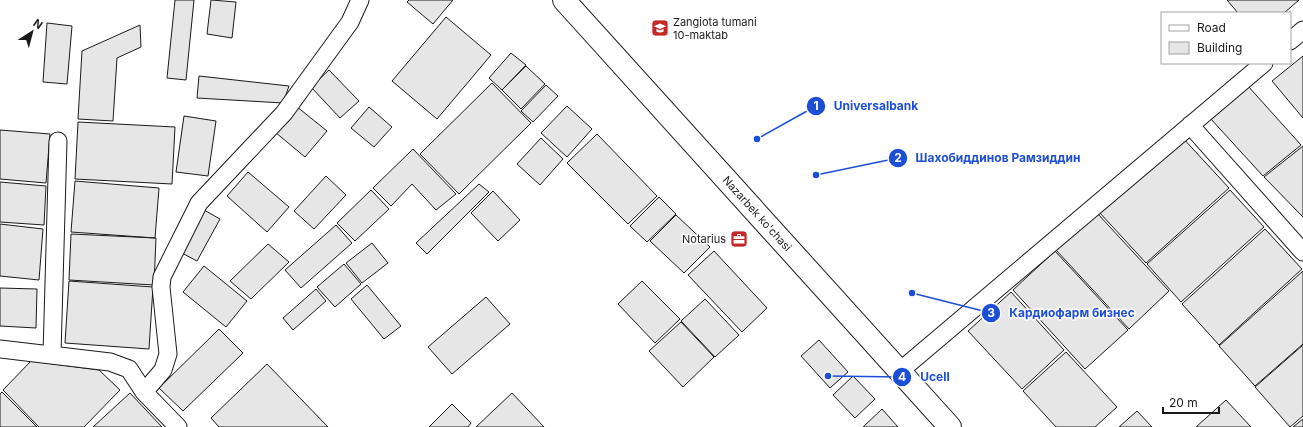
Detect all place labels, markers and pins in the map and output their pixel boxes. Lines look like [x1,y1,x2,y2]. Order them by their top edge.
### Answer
place label: Zangiota tumani 10-maktab [673,15,757,42]
school or university icon: Zangiota tumani 10-maktab [650,18,670,38]
callout: Universalbank [806,94,926,118]
callout: Шахобиддинов Рамзиддин [888,146,1089,170]
office icon: Notarius [729,229,749,249]
place label: Notarius [682,232,726,246]
callout: Кардиофарм бизнес [981,301,1142,325]
callout: Ucell [892,365,957,389]

